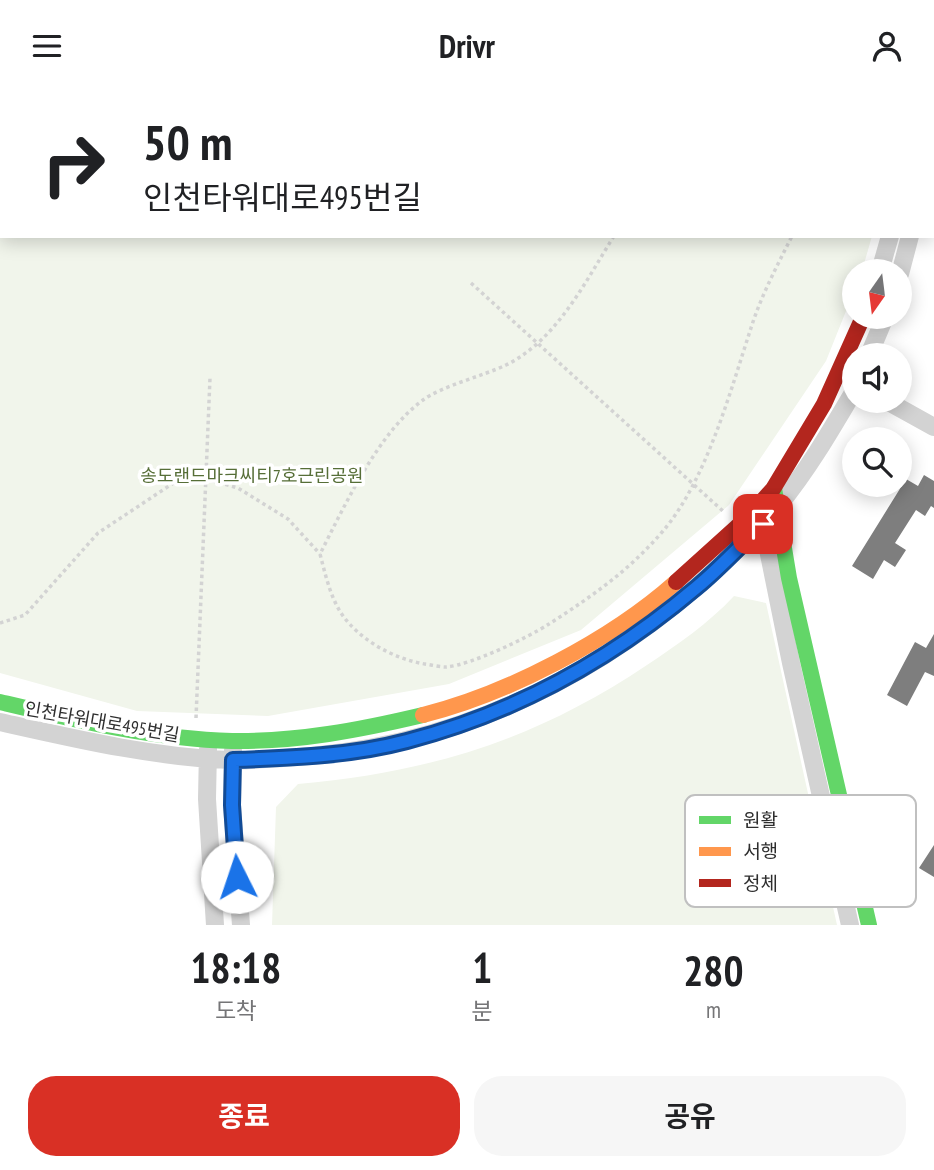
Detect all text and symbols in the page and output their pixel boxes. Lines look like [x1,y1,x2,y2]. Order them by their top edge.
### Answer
text: Drivr [439,25,495,67]
icon: menu [28,27,66,65]
icon: person [868,27,906,65]
text: 50 m [143,110,232,174]
icon: right [28,119,119,210]
text: 인천타워대로495번길 [143,176,422,218]
north arrow [842,259,912,329]
map controls [842,259,912,497]
button: sound [842,343,912,413]
button: search [842,427,912,497]
park label: 송도랜드마크씨티7호근린공원 [140,464,364,487]
pin [733,494,793,554]
icon: arrive [744,505,782,543]
street label: 인천타워대로495번길 [23,697,181,746]
legend [685,795,916,907]
text: 원활 [743,808,778,832]
text: 서행 [743,839,778,863]
position arrow [200,840,274,914]
text: 정체 [743,871,778,895]
text: 18:18 [190,940,281,995]
text: 1 [472,940,492,995]
text: 280 [683,943,744,998]
text: m [706,995,721,1024]
text: 도착 [215,996,257,1025]
text: 분 [472,996,493,1025]
button: 종료 [28,1076,460,1156]
button: 공유 [474,1076,906,1156]

